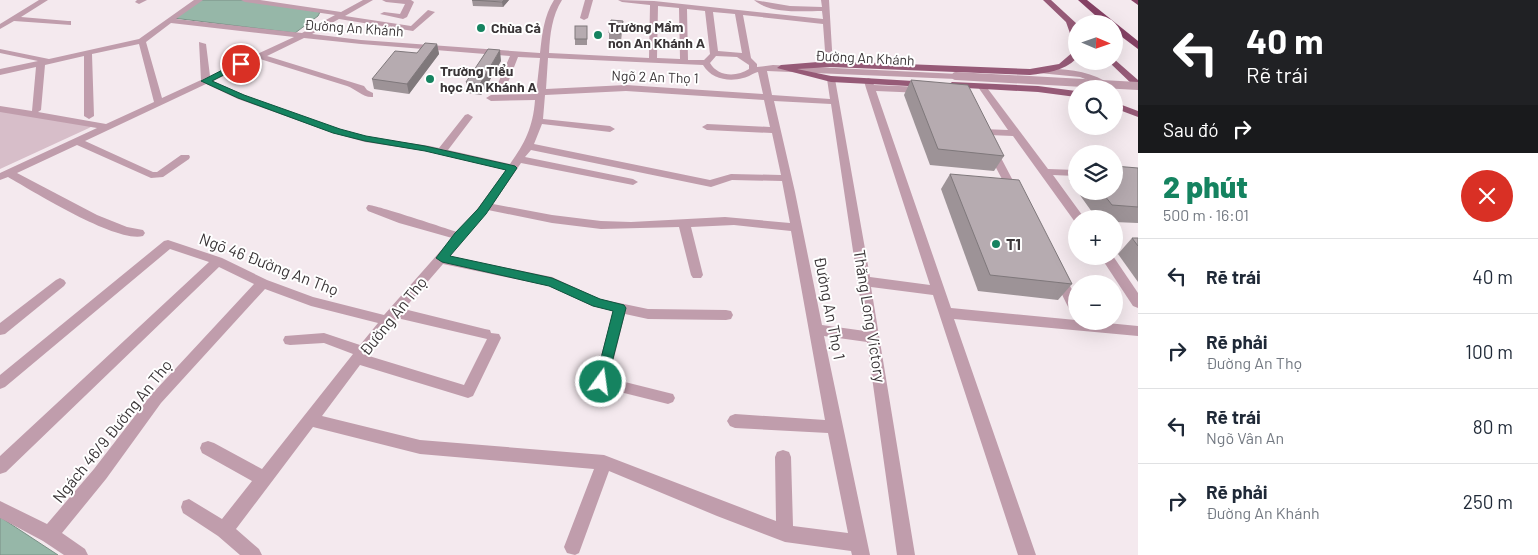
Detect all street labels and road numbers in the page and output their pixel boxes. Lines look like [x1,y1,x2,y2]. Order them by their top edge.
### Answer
street label: Đường An Khánh [304,16,404,39]
street label: Đường An Khánh [815,46,915,69]
street label: Ngõ 2 An Thọ 1 [611,66,699,87]
street label: Ngõ 46 Đường An Thọ [197,228,341,299]
street label: Thăng Long Victory [851,248,890,384]
street label: Đường An Thọ 1 [811,255,850,361]
street label: Đường An Thọ [355,272,430,359]
street label: Ngách 46/9 Đường An Thọ [48,355,175,506]

